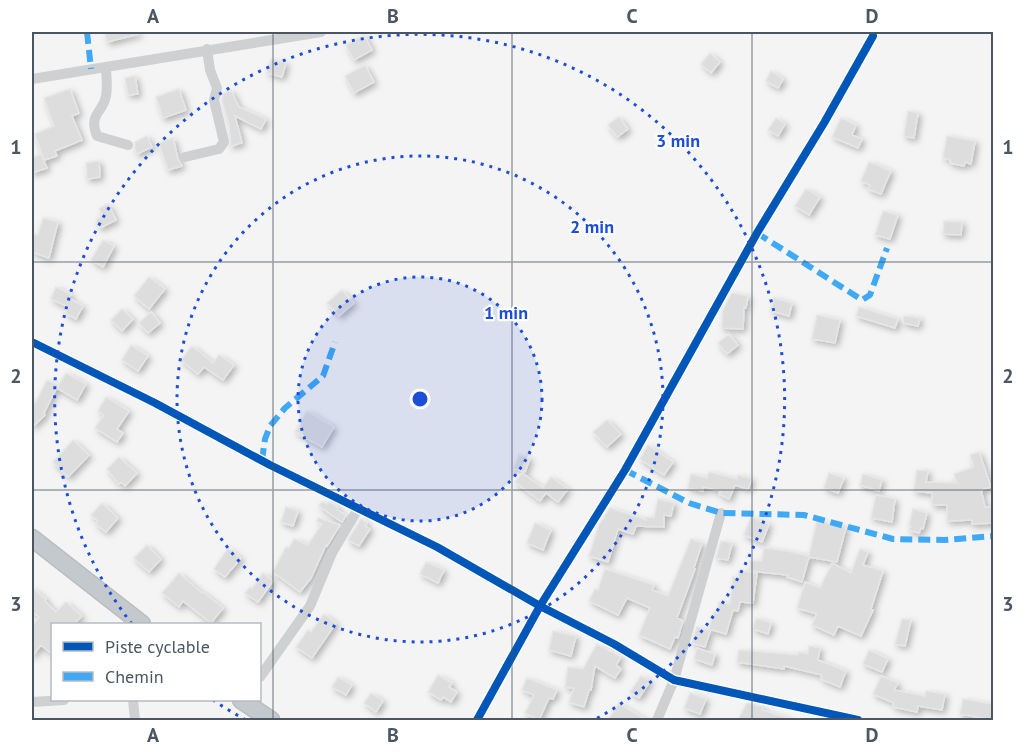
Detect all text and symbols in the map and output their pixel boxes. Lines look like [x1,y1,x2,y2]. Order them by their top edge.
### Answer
text: A [147,3,160,29]
text: B [387,3,399,29]
text: C [626,3,638,29]
text: D [866,3,879,29]
text: 3 min [656,129,700,152]
text: 1 [10,134,22,160]
text: 1 [1002,134,1014,160]
text: 2 min [570,215,614,238]
text: 1 min [484,301,528,324]
text: 2 [10,363,22,389]
text: 2 [1002,363,1014,389]
centre of rings [410,389,430,409]
text: 3 [10,591,22,617]
text: 3 [1002,591,1014,617]
legend [51,623,261,701]
text: Piste cyclable [105,635,210,658]
text: Chemin [105,665,164,688]
text: A [147,722,160,748]
text: B [387,722,399,748]
text: C [626,722,638,748]
text: D [866,722,879,748]

